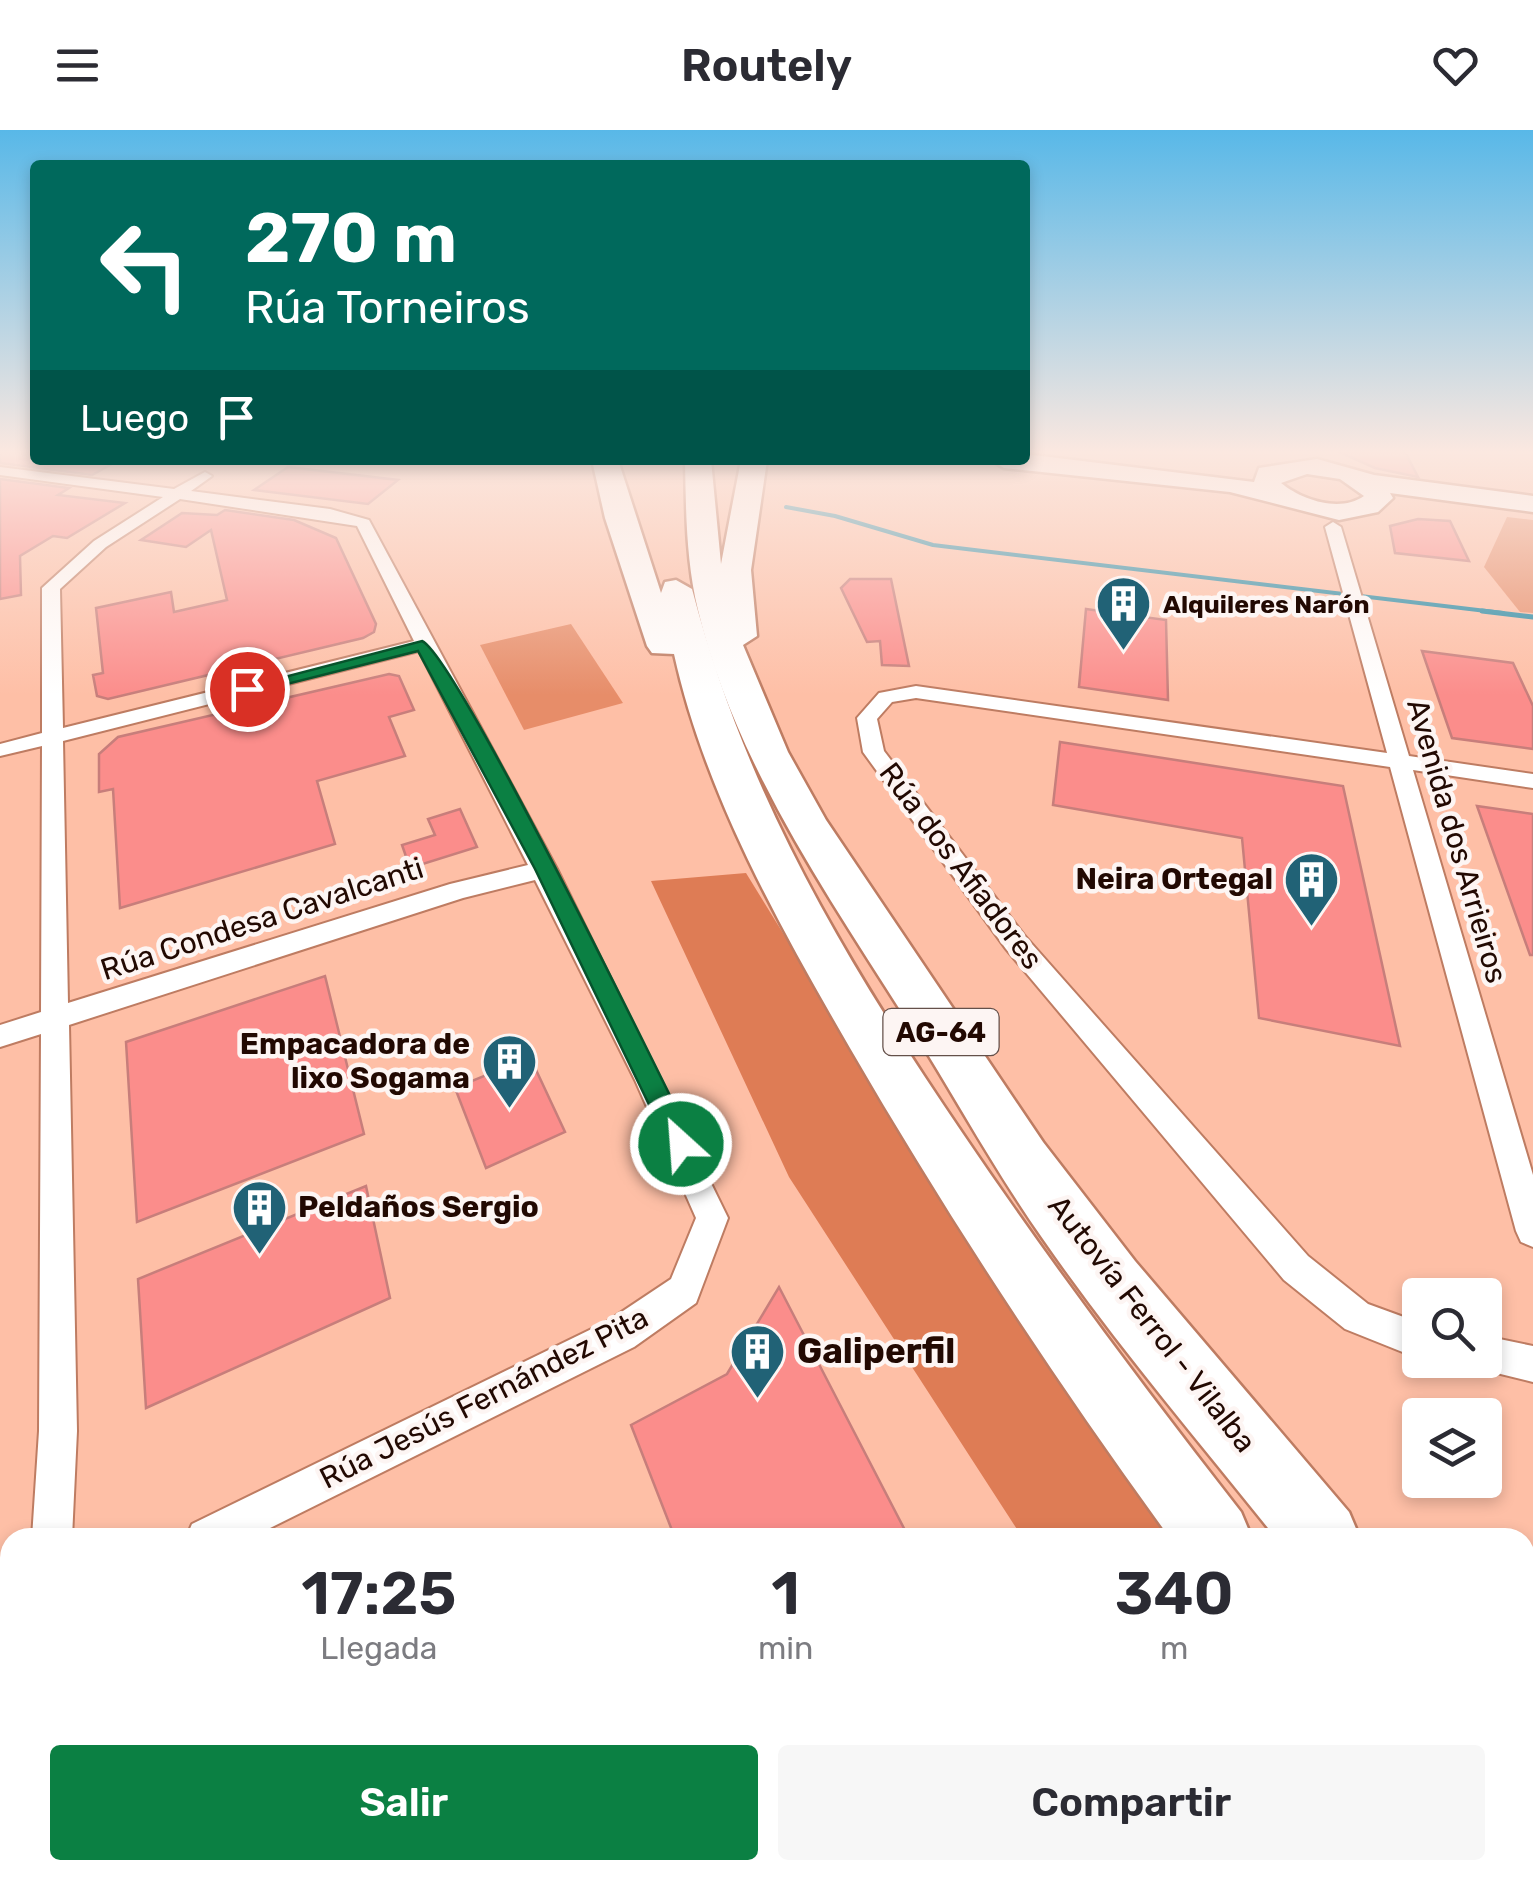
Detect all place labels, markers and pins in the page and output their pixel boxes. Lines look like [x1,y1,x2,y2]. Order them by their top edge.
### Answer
building icon: Alquileres Narón [1094,574,1154,653]
place label: Alquileres Narón [1163,590,1370,619]
pin [205,647,290,732]
building icon: Neira Ortegal [1282,849,1342,928]
place label: Neira Ortegal [1075,861,1273,897]
place label: Empacadora de lixo Sogama [240,1026,470,1096]
building icon: Empacadora de lixo Sogama [479,1031,539,1110]
building icon: Peldaños Sergio [229,1177,289,1256]
place label: Peldaños Sergio [298,1189,539,1225]
building icon: Galiperfil [728,1321,788,1400]
place label: Galiperfil [797,1330,955,1372]

